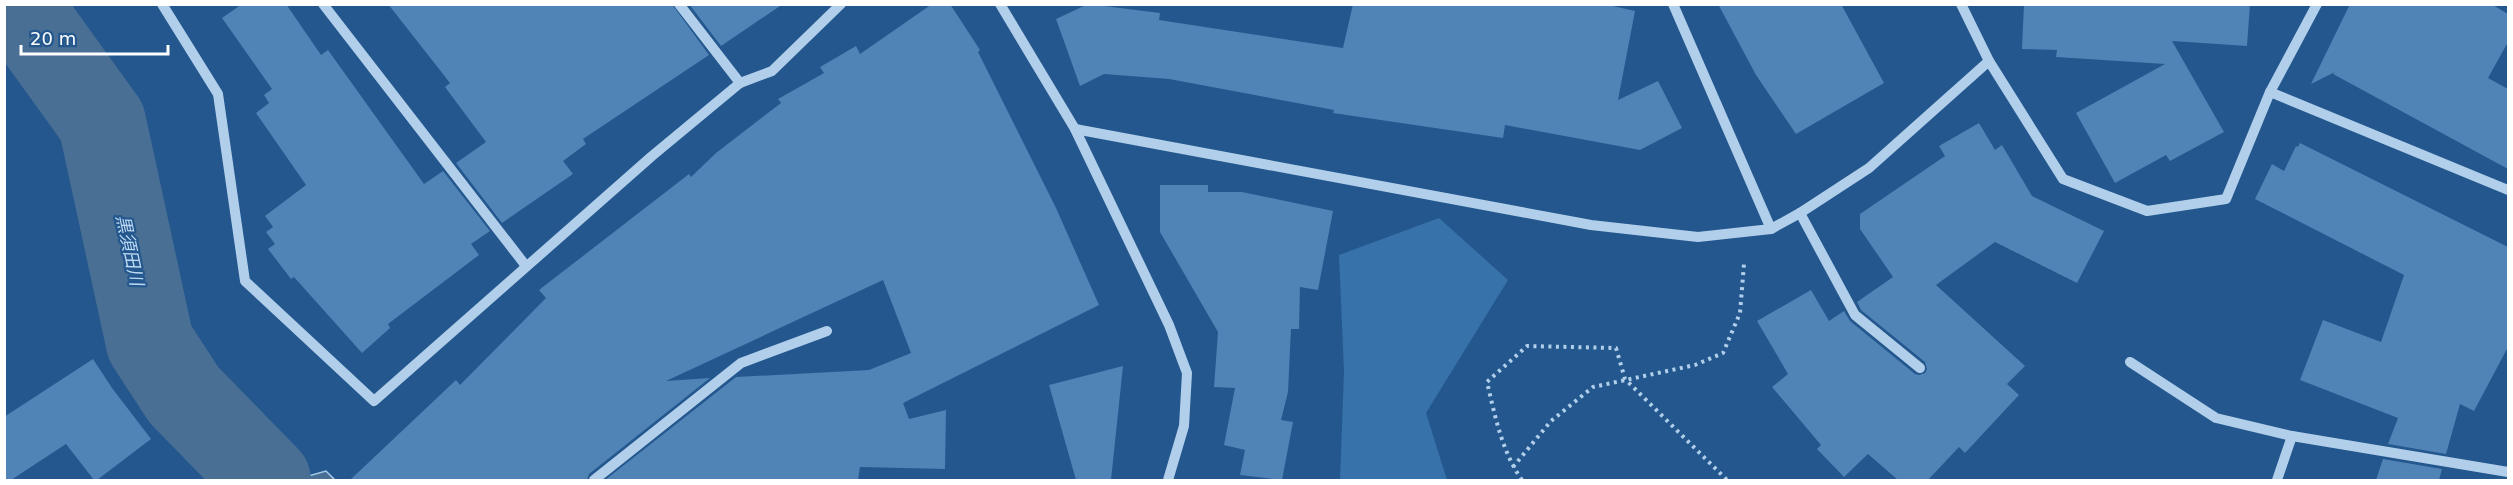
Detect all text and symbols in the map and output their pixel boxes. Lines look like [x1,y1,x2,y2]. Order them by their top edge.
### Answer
scale bar [21,18,168,56]
text: 20 m [30,28,76,49]
water label: 黒須田川 [112,213,148,289]

